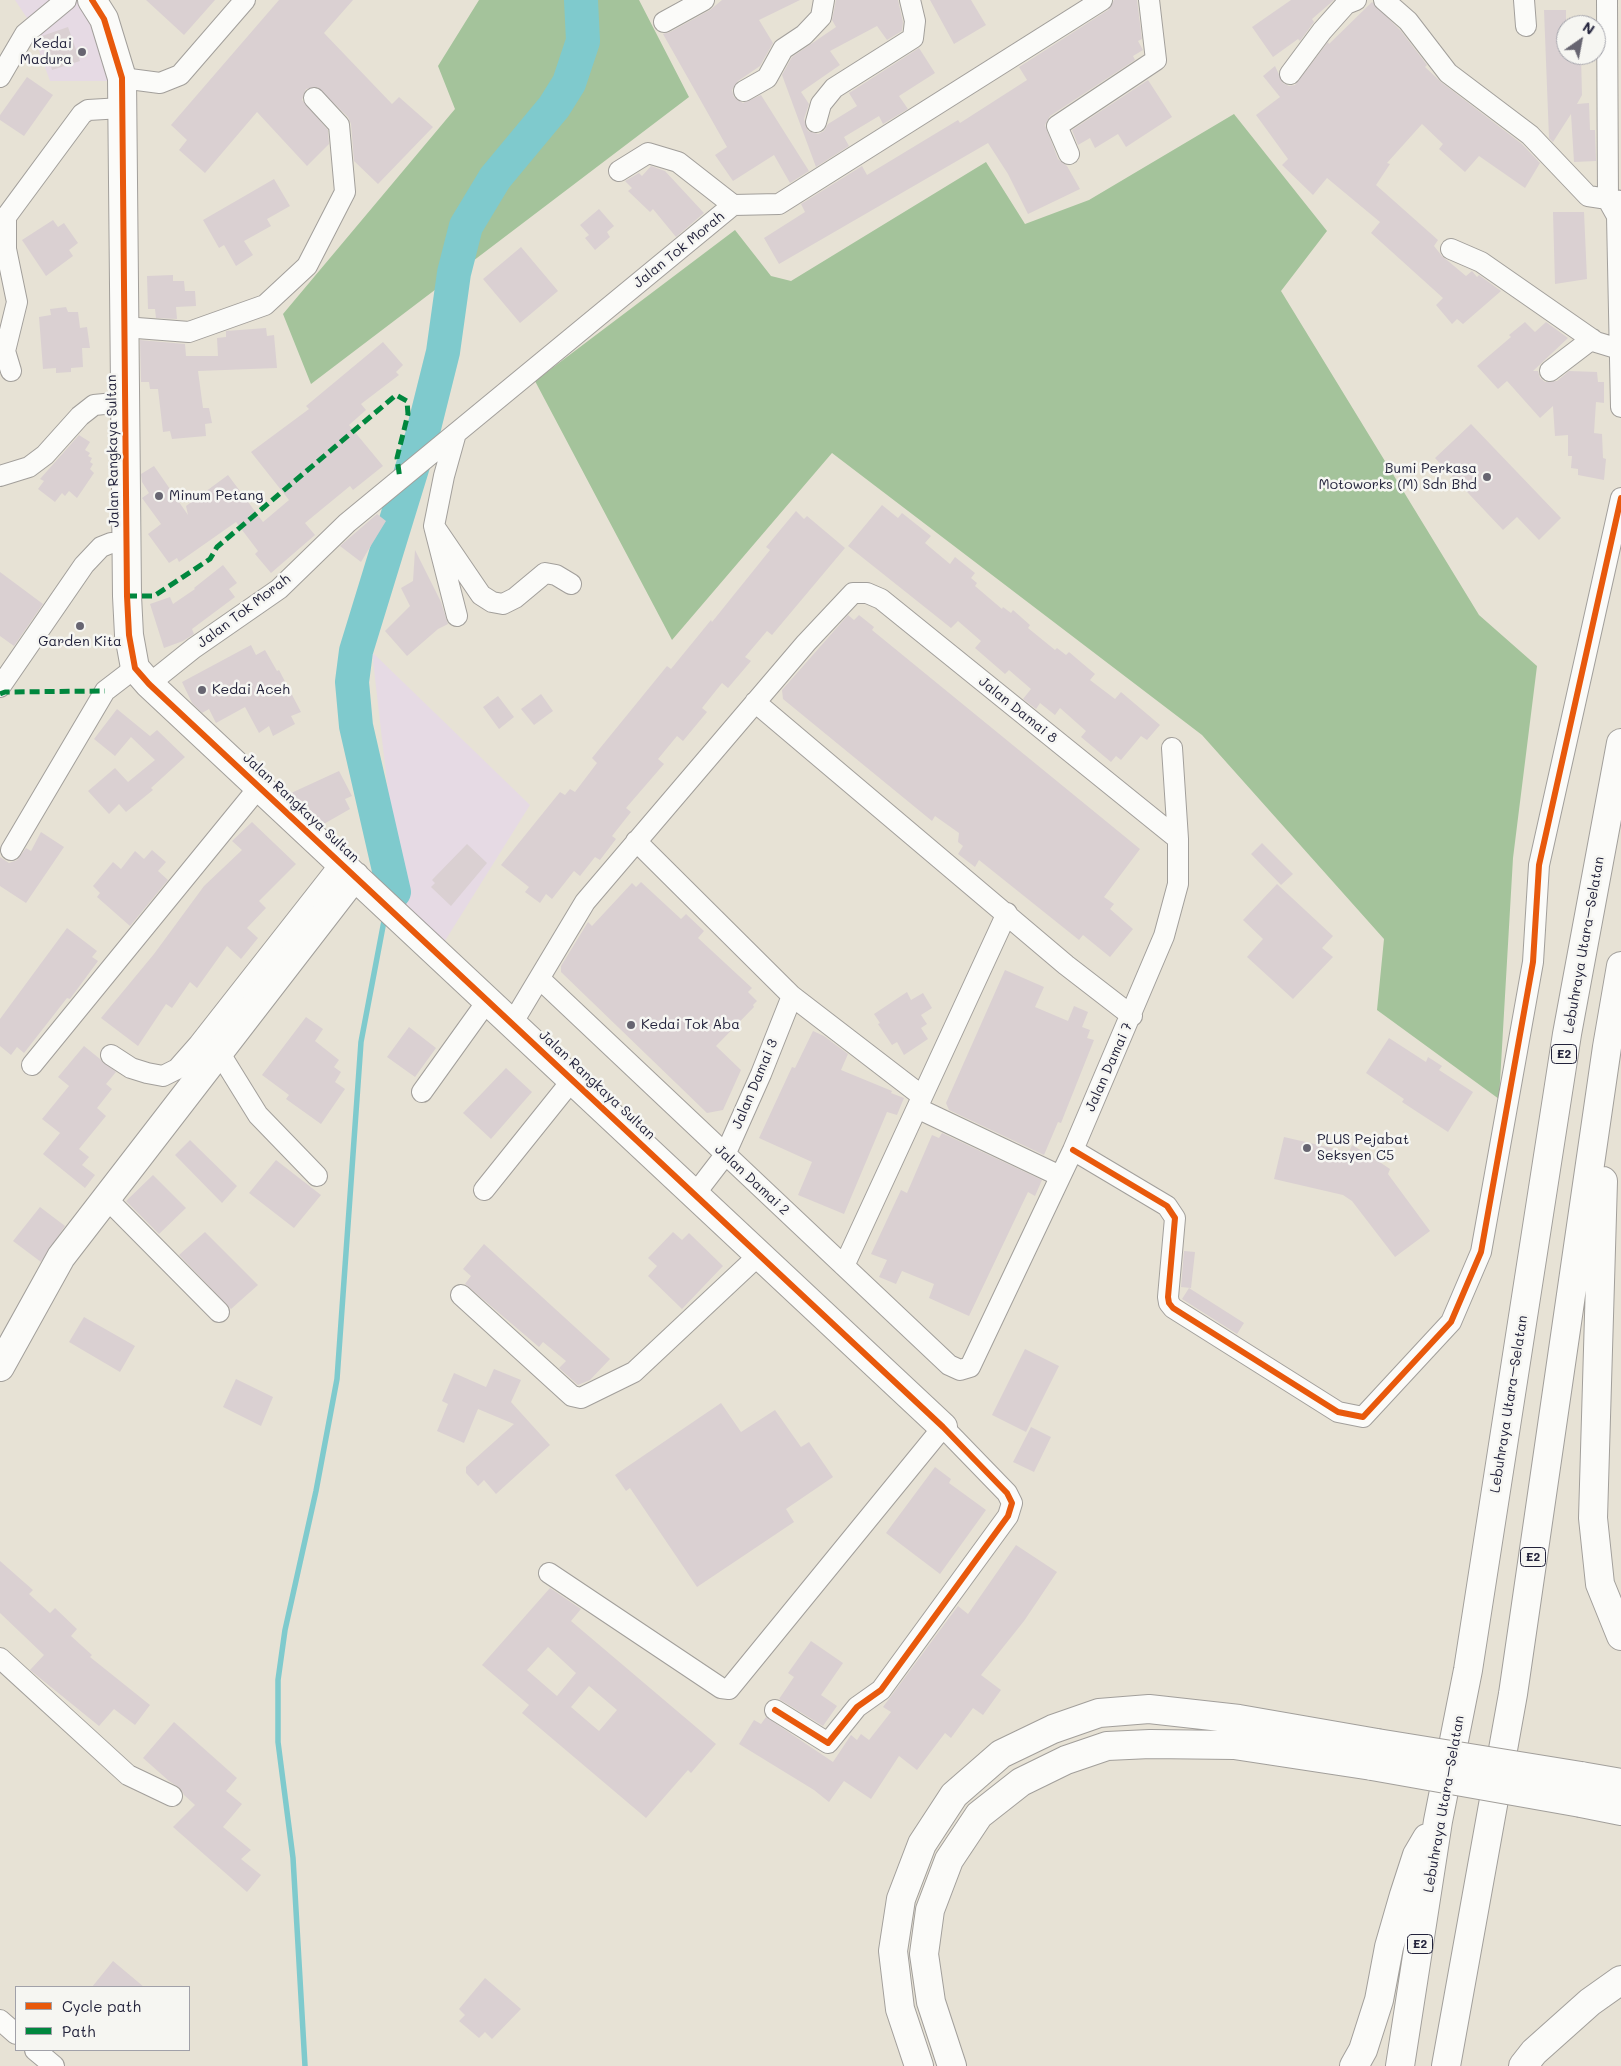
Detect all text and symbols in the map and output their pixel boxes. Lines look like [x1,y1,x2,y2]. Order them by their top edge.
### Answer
north arrow [1556,15,1606,65]
text: N [1579,17,1599,39]
place label: Kedai Madura [20,36,72,68]
marker: Kedai Madura [76,46,88,58]
street label: Jalan Tok Morah [630,208,728,292]
street label: Jalan Rangkaya Sultan [103,374,123,528]
place label: Bumi Perkasa Motoworks (M) Sdn Bhd [1319,461,1477,494]
marker: Bumi Perkasa Motoworks (M) Sdn Bhd [1481,471,1493,483]
place label: Minum Petang [169,488,263,504]
marker: Minum Petang [153,490,165,502]
street label: Jalan Tok Morah [194,571,294,651]
marker: Garden Kita [74,620,86,632]
place label: Garden Kita [38,634,122,650]
street label: Jalan Damai 8 [975,673,1061,747]
place label: Kedai Aceh [212,682,290,698]
marker: Kedai Aceh [196,684,208,696]
street label: Jalan Rangkaya Sultan [239,750,363,866]
street label: Lebuhraya Utara–Selatan [1560,855,1608,1035]
place label: Kedai Tok Aba [641,1017,740,1033]
marker: Kedai Tok Aba [625,1019,637,1031]
street label: Jalan Damai 7 [1082,1020,1136,1114]
street label: Jalan Rangkaya Sultan [535,1027,659,1143]
street label: Jalan Damai 3 [728,1037,782,1131]
road number: E2 [1552,1044,1576,1064]
place label: PLUS Pejabat Seksyen C5 [1317,1132,1409,1164]
street label: Jalan Damai 2 [711,1141,793,1219]
marker: PLUS Pejabat Seksyen C5 [1301,1142,1313,1154]
street label: Lebuhraya Utara–Selatan [1487,1314,1531,1494]
road number: E2 [1520,1548,1546,1566]
street label: Lebuhraya Utara–Selatan [1420,1714,1468,1894]
road number: E2 [1408,1935,1432,1954]
legend [15,1986,190,2051]
text: Cycle path [62,1996,141,2016]
text: Path [62,2021,96,2041]

